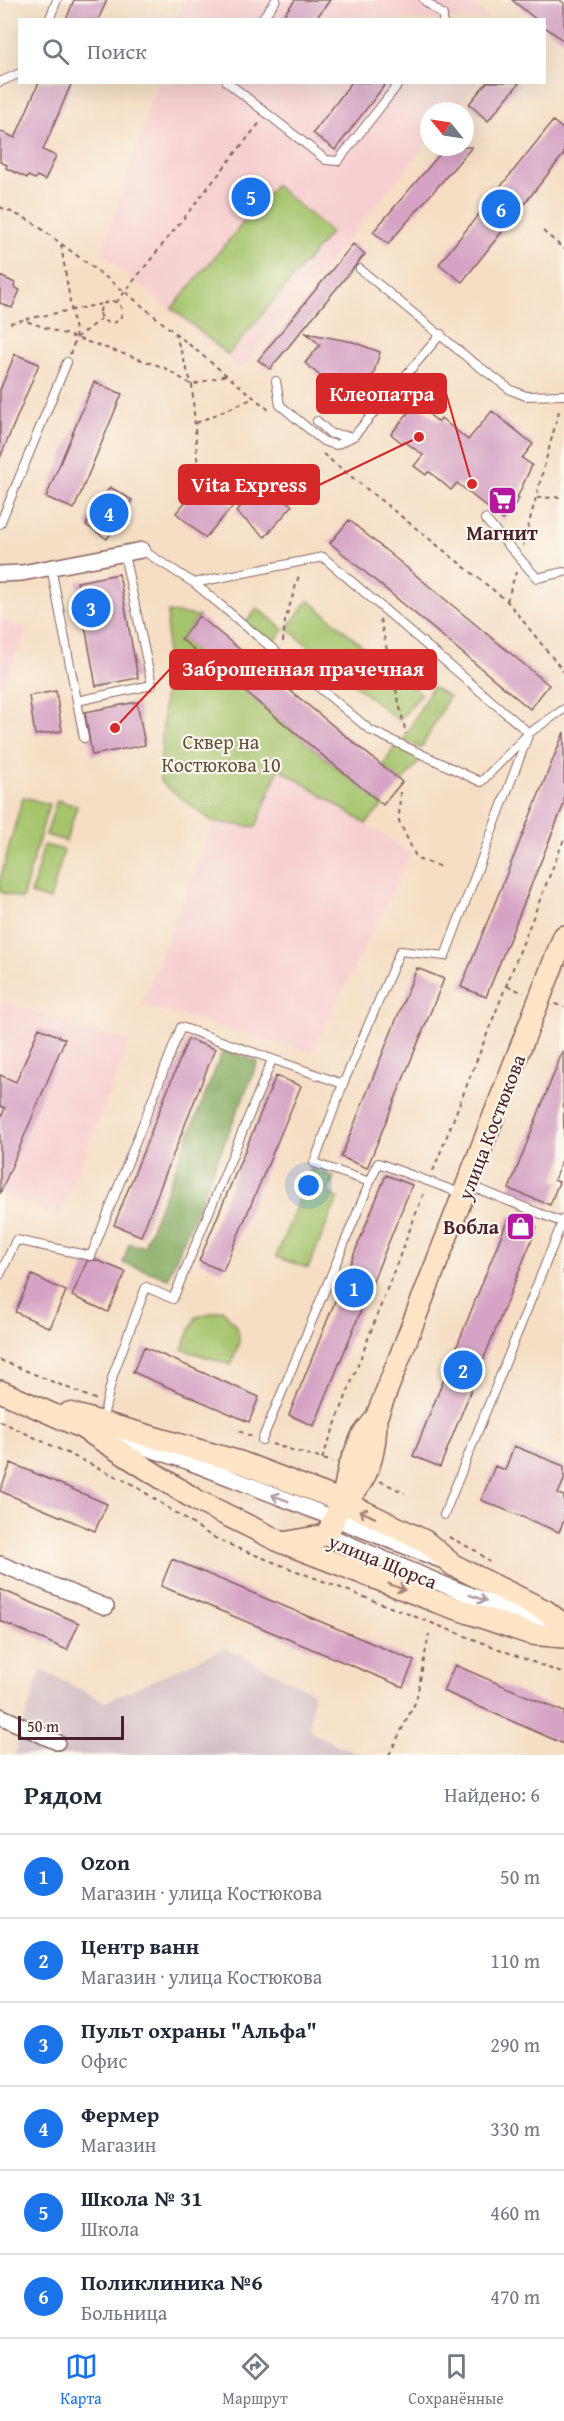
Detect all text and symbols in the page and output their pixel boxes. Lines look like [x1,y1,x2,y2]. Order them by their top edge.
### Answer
search box [18,18,546,84]
icon: search [39,35,72,68]
text: Поиск [87,35,147,67]
north arrow [420,102,474,156]
pin: 5 [232,174,270,220]
pin: 6 [482,186,520,232]
callout: Клеопатра [317,374,446,413]
text: Клеопатра [330,378,435,409]
callout: Vita Express [179,465,319,504]
text: Vita Express [191,469,307,500]
supermarket icon: Магнит [486,485,518,517]
pin: 4 [90,490,128,536]
place label: Магнит [466,518,538,547]
pin: 3 [72,586,110,630]
callout: Заброшенная прачечная [170,650,436,689]
text: Заброшенная прачечная [182,653,424,684]
park label: Сквер на Костюкова 10 [161,727,281,779]
street label: улица Костюкова [450,1050,532,1205]
your location [294,1171,323,1200]
shop icon: Вобла [504,1210,536,1242]
place label: Вобла [443,1212,500,1241]
pin: 1 [334,1266,374,1310]
pin: 2 [444,1348,482,1392]
one-way arrow [271,1492,290,1503]
one-way arrow [359,1507,377,1519]
street label: улица Щорса [323,1526,442,1596]
one-way arrow [387,1582,406,1593]
one-way arrow [468,1593,487,1604]
scale bar [18,1713,124,1740]
text: 50 m [27,1714,59,1738]
text: Рядом [24,1775,102,1814]
text: Найдено: 6 [444,1780,540,1809]
text: Ozon [81,1846,130,1878]
text: 1 [38,1862,49,1891]
text: 50 m [500,1862,540,1891]
text: Магазин · улица Костюкова [81,1878,322,1907]
text: Центр ванн [81,1930,199,1962]
text: 2 [38,1946,49,1975]
text: 110 m [490,1946,540,1975]
text: Магазин · улица Костюкова [81,1962,322,1991]
text: Пульт охраны "Альфа" [81,2014,317,2046]
text: 3 [38,2030,49,2059]
text: 290 m [490,2030,540,2059]
text: Офис [81,2046,127,2075]
text: Фермер [81,2098,159,2130]
text: 4 [38,2114,49,2143]
text: 330 m [490,2114,540,2143]
text: Магазин [81,2130,156,2159]
text: Школа № 31 [81,2182,203,2214]
text: 5 [38,2198,49,2227]
text: 460 m [490,2198,540,2227]
text: Школа [81,2214,139,2243]
text: Поликлиника №6 [81,2266,263,2298]
text: 6 [38,2282,49,2311]
text: 470 m [490,2282,540,2311]
text: Больница [81,2298,167,2327]
tab: Карта [60,2350,102,2410]
tab: Маршрут [222,2350,288,2410]
tab: Сохранённые [408,2350,504,2410]

